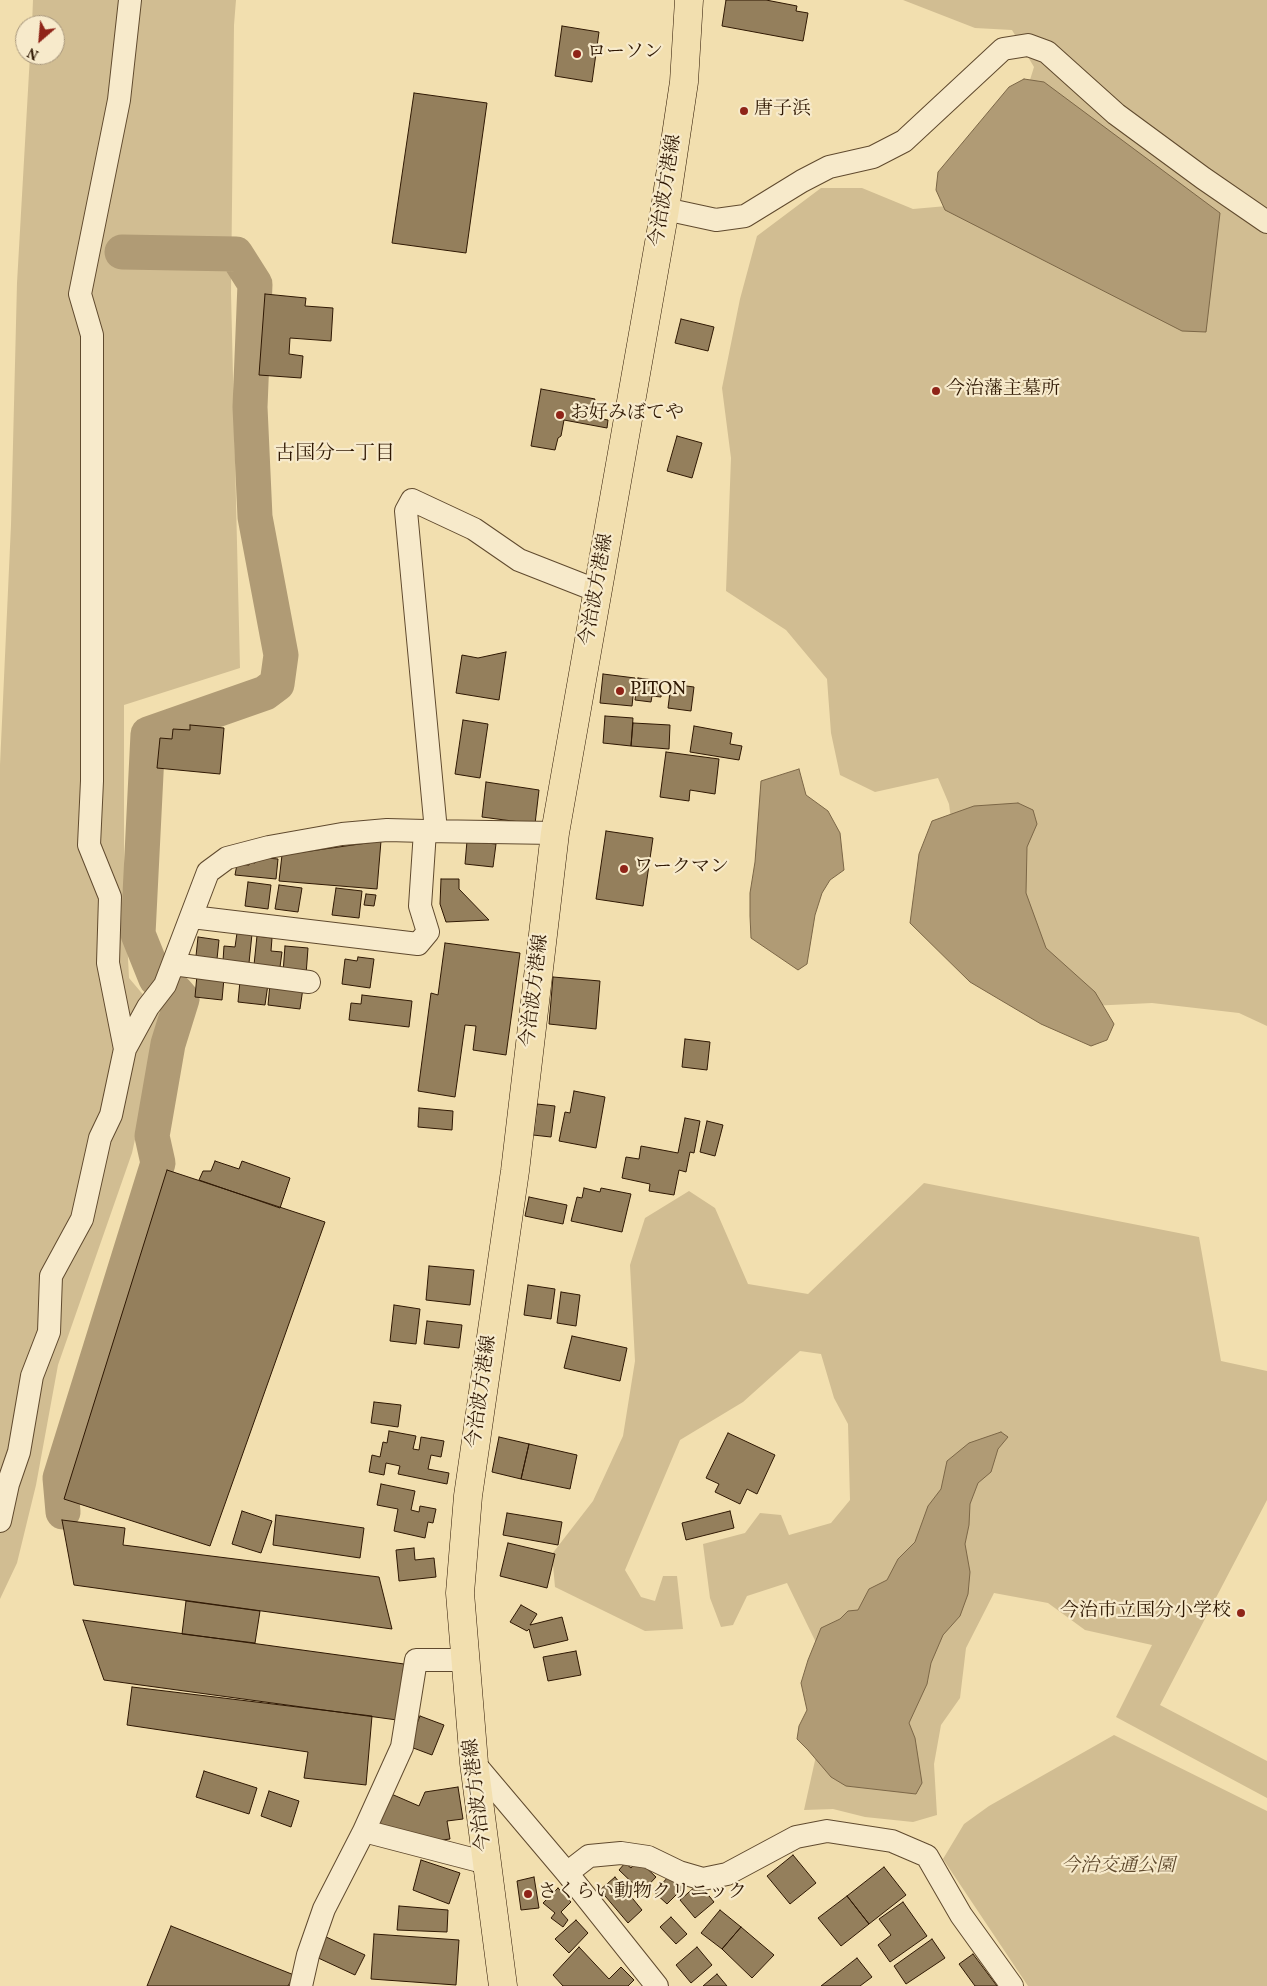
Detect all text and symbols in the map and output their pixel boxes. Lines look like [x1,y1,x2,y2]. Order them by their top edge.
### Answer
north arrow [15,15,65,65]
text: N [25,42,42,64]
place label: ローソン [587,43,663,65]
marker: ローソン [571,48,583,60]
place label: 唐子浜 [754,100,811,122]
marker: 唐子浜 [738,105,750,117]
street label: 今治波方港線 [647,133,687,249]
place label: 今治藩主墓所 [946,380,1060,402]
marker: 今治藩主墓所 [930,385,942,397]
place label: お好みぼてや [570,404,684,426]
marker: お好みぼてや [554,409,566,421]
district label: 古国分一丁目 [275,443,395,467]
street label: 今治波方港線 [577,532,619,648]
place label: PITON [630,680,686,702]
marker: PITON [614,685,626,697]
place label: ワークマン [634,858,729,880]
marker: ワークマン [618,863,630,875]
street label: 今治波方港線 [518,933,554,1049]
street label: 今治波方港線 [464,1334,502,1450]
place label: 今治市立国分小学校 [1060,1602,1231,1624]
marker: 今治市立国分小学校 [1235,1607,1247,1619]
street label: 今治波方港線 [461,1737,497,1853]
park label: 今治交通公園 [1061,1857,1175,1879]
place label: さくらい動物クリニック [538,1883,747,1905]
marker: さくらい動物クリニック [522,1888,534,1900]

